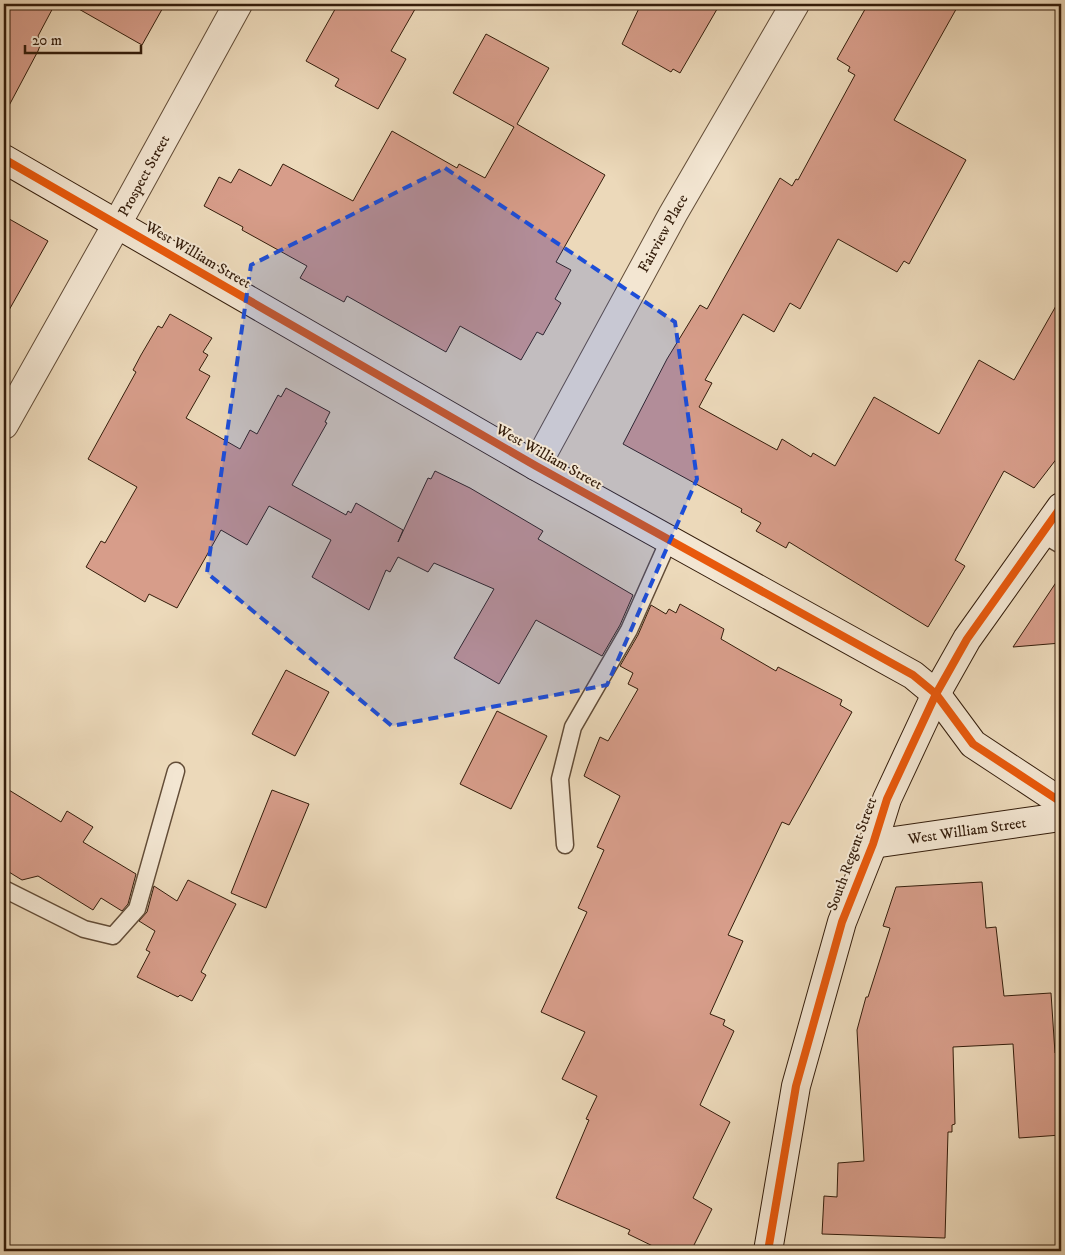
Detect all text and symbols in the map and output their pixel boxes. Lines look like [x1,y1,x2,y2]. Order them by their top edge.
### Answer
scale bar [25,22,141,54]
text: 20 m [32,31,62,50]
street label: Prospect Street [114,131,174,220]
street label: Fairview Place [634,191,692,276]
street label: West William Street [141,217,254,293]
street label: West William Street [491,419,606,494]
street label: South Regent Street [823,795,881,913]
street label: West William Street [906,813,1028,849]

